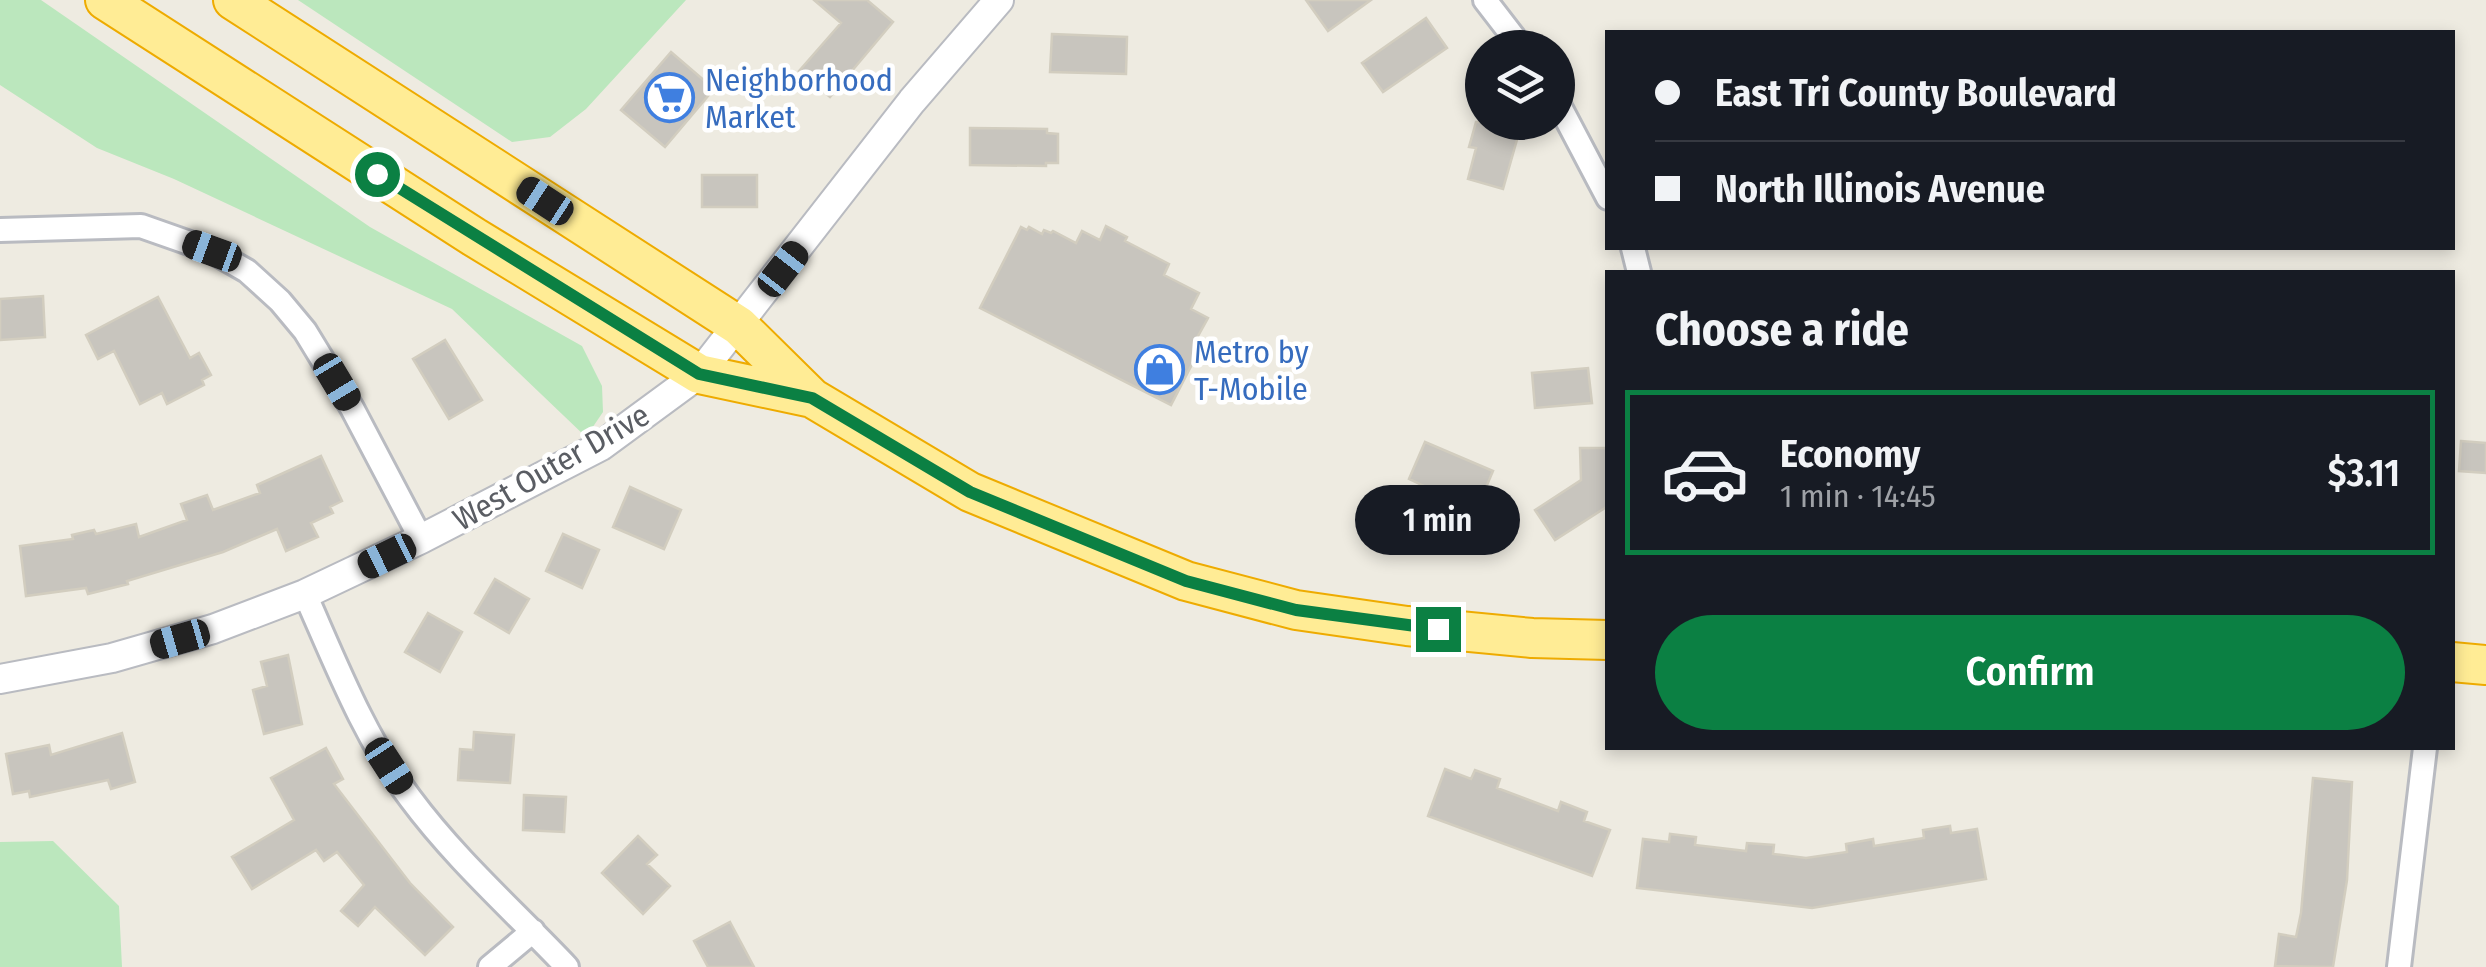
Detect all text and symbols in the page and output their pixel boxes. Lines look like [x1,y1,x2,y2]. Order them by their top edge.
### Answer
map controls [1465,30,1575,140]
button: layers [1465,30,1575,140]
place label: Neighborhood Market [705,61,893,136]
text: East Tri County Boulevard [1715,70,2117,116]
supermarket icon: Neighborhood Market [644,72,696,124]
route start [355,152,400,197]
text: North Illinois Avenue [1715,166,2045,212]
car [512,172,578,230]
car [179,227,245,275]
car [753,236,813,302]
text: Choose a ride [1655,303,1909,357]
place label: Metro by T-Mobile [1194,333,1310,408]
shop icon: Metro by T-Mobile [1133,344,1185,396]
car [309,349,365,415]
street label: West Outer Drive [446,396,656,538]
icon: car [1660,428,1750,518]
text: Economy [1780,431,1920,477]
text: $3.11 [2328,450,2400,496]
text: 1 min · 14:45 [1780,477,1936,515]
callout: 1 min [1356,484,1520,554]
text: 1 min [1403,501,1472,539]
car [353,529,421,583]
route end [1416,607,1461,652]
button: Confirm [1655,615,2405,730]
car [147,616,213,662]
car [360,733,418,799]

